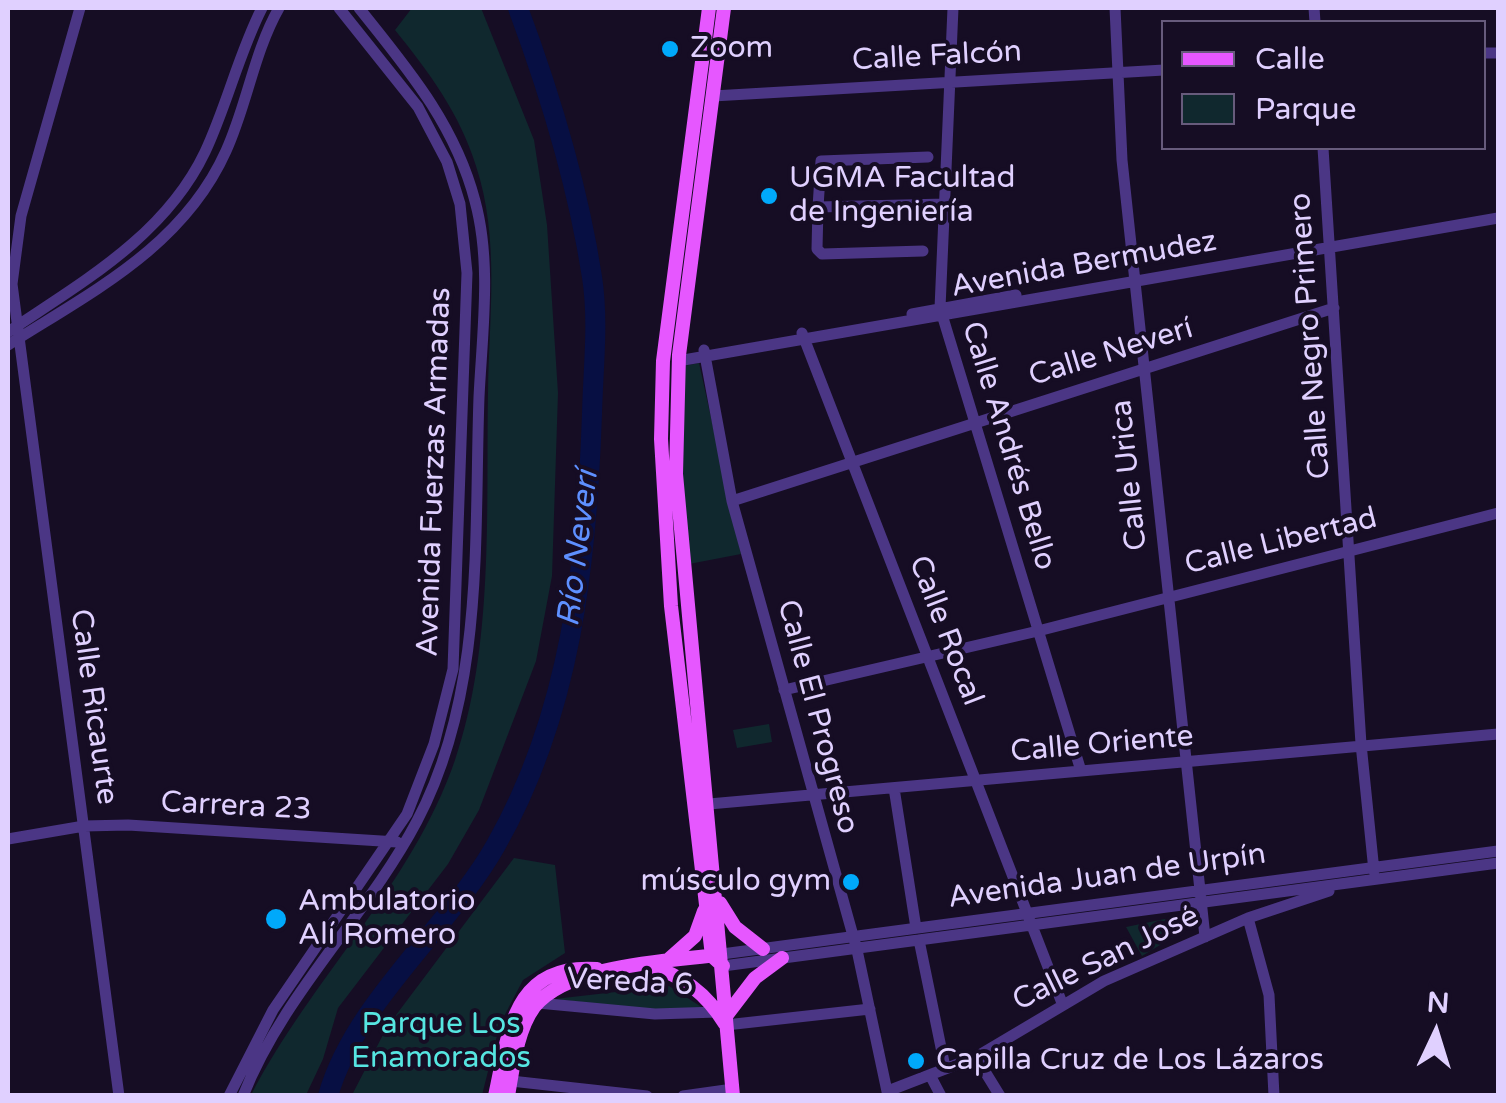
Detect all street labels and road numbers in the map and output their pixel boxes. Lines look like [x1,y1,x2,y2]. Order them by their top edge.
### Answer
street label: Calle Falcón [851,35,1023,79]
street label: Calle Negro Primero [1283,192,1339,480]
street label: Avenida Bermudez [948,224,1220,306]
street label: Avenida Fuerzas Armadas [411,287,459,657]
street label: Calle Neverí [1025,311,1197,395]
street label: Calle Andrés Bello [953,317,1063,575]
street label: Calle Urica [1104,398,1156,552]
street label: Calle Libertad [1181,501,1381,583]
street label: Calle Rocal [900,551,990,711]
street label: Calle El Progreso [768,596,866,838]
street label: Calle Ricaurte [61,607,125,807]
street label: Calle Oriente [1009,719,1195,771]
street label: Carrera 23 [160,785,312,829]
street label: Avenida Juan de Urpín [946,837,1268,917]
street label: Calle San José [1007,898,1205,1020]
street label: Vereda 6 [566,962,694,1004]

